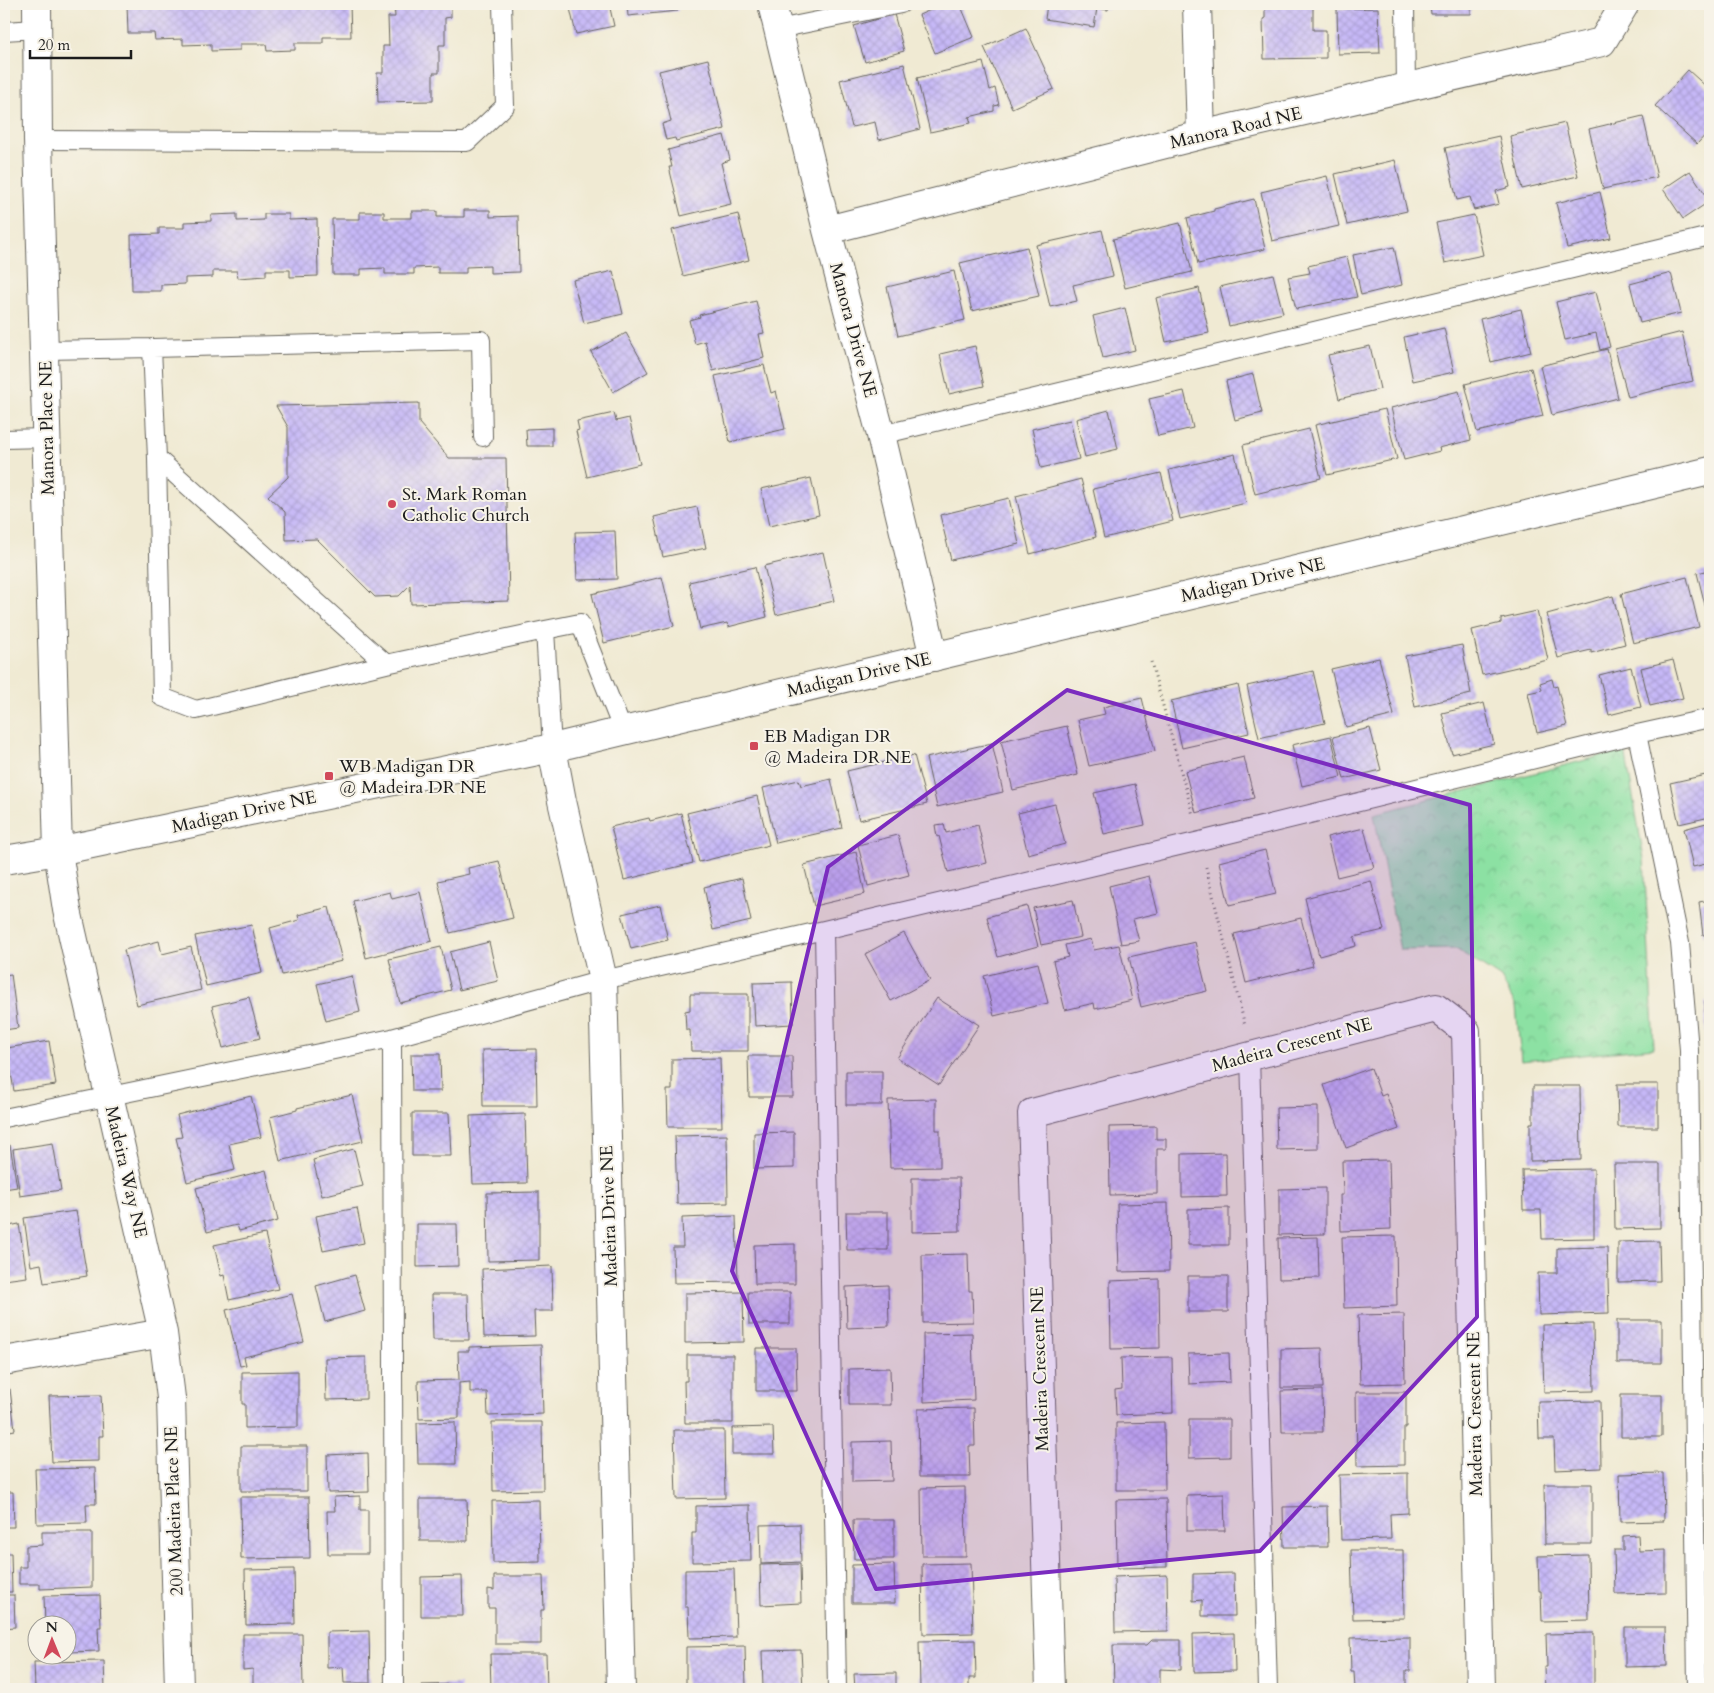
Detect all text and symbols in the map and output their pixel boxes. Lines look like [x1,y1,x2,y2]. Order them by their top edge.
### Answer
scale bar [30,28,131,60]
text: 20 m [38,35,70,55]
street label: Manora Road NE [1168,101,1304,155]
street label: Manora Drive NE [823,260,883,400]
street label: Manora Place NE [33,361,61,495]
place label: St. Mark Roman Catholic Church [402,482,530,528]
marker: St. Mark Roman Catholic Church [386,498,398,510]
street label: Madigan Drive NE [1179,551,1327,609]
street label: Madigan Drive NE [785,646,933,704]
place label: EB Madigan DR @ Madeira DR NE [764,724,911,770]
marker: EB Madigan DR @ Madeira DR NE [748,740,760,752]
place label: WB Madigan DR @ Madeira DR NE [338,754,486,800]
marker: WB Madigan DR @ Madeira DR NE [323,770,335,782]
street label: Madigan Drive NE [169,784,319,840]
street label: Madeira Crescent NE [1209,1012,1375,1078]
street label: Madeira Way NE [99,1103,153,1241]
street label: Madeira Drive NE [594,1145,624,1287]
street label: Madeira Crescent NE [1025,1286,1055,1452]
street label: Madeira Crescent NE [1461,1331,1489,1497]
street label: 200 Madeira Place NE [159,1426,189,1596]
north arrow [28,1616,78,1666]
text: N [46,1618,58,1637]

